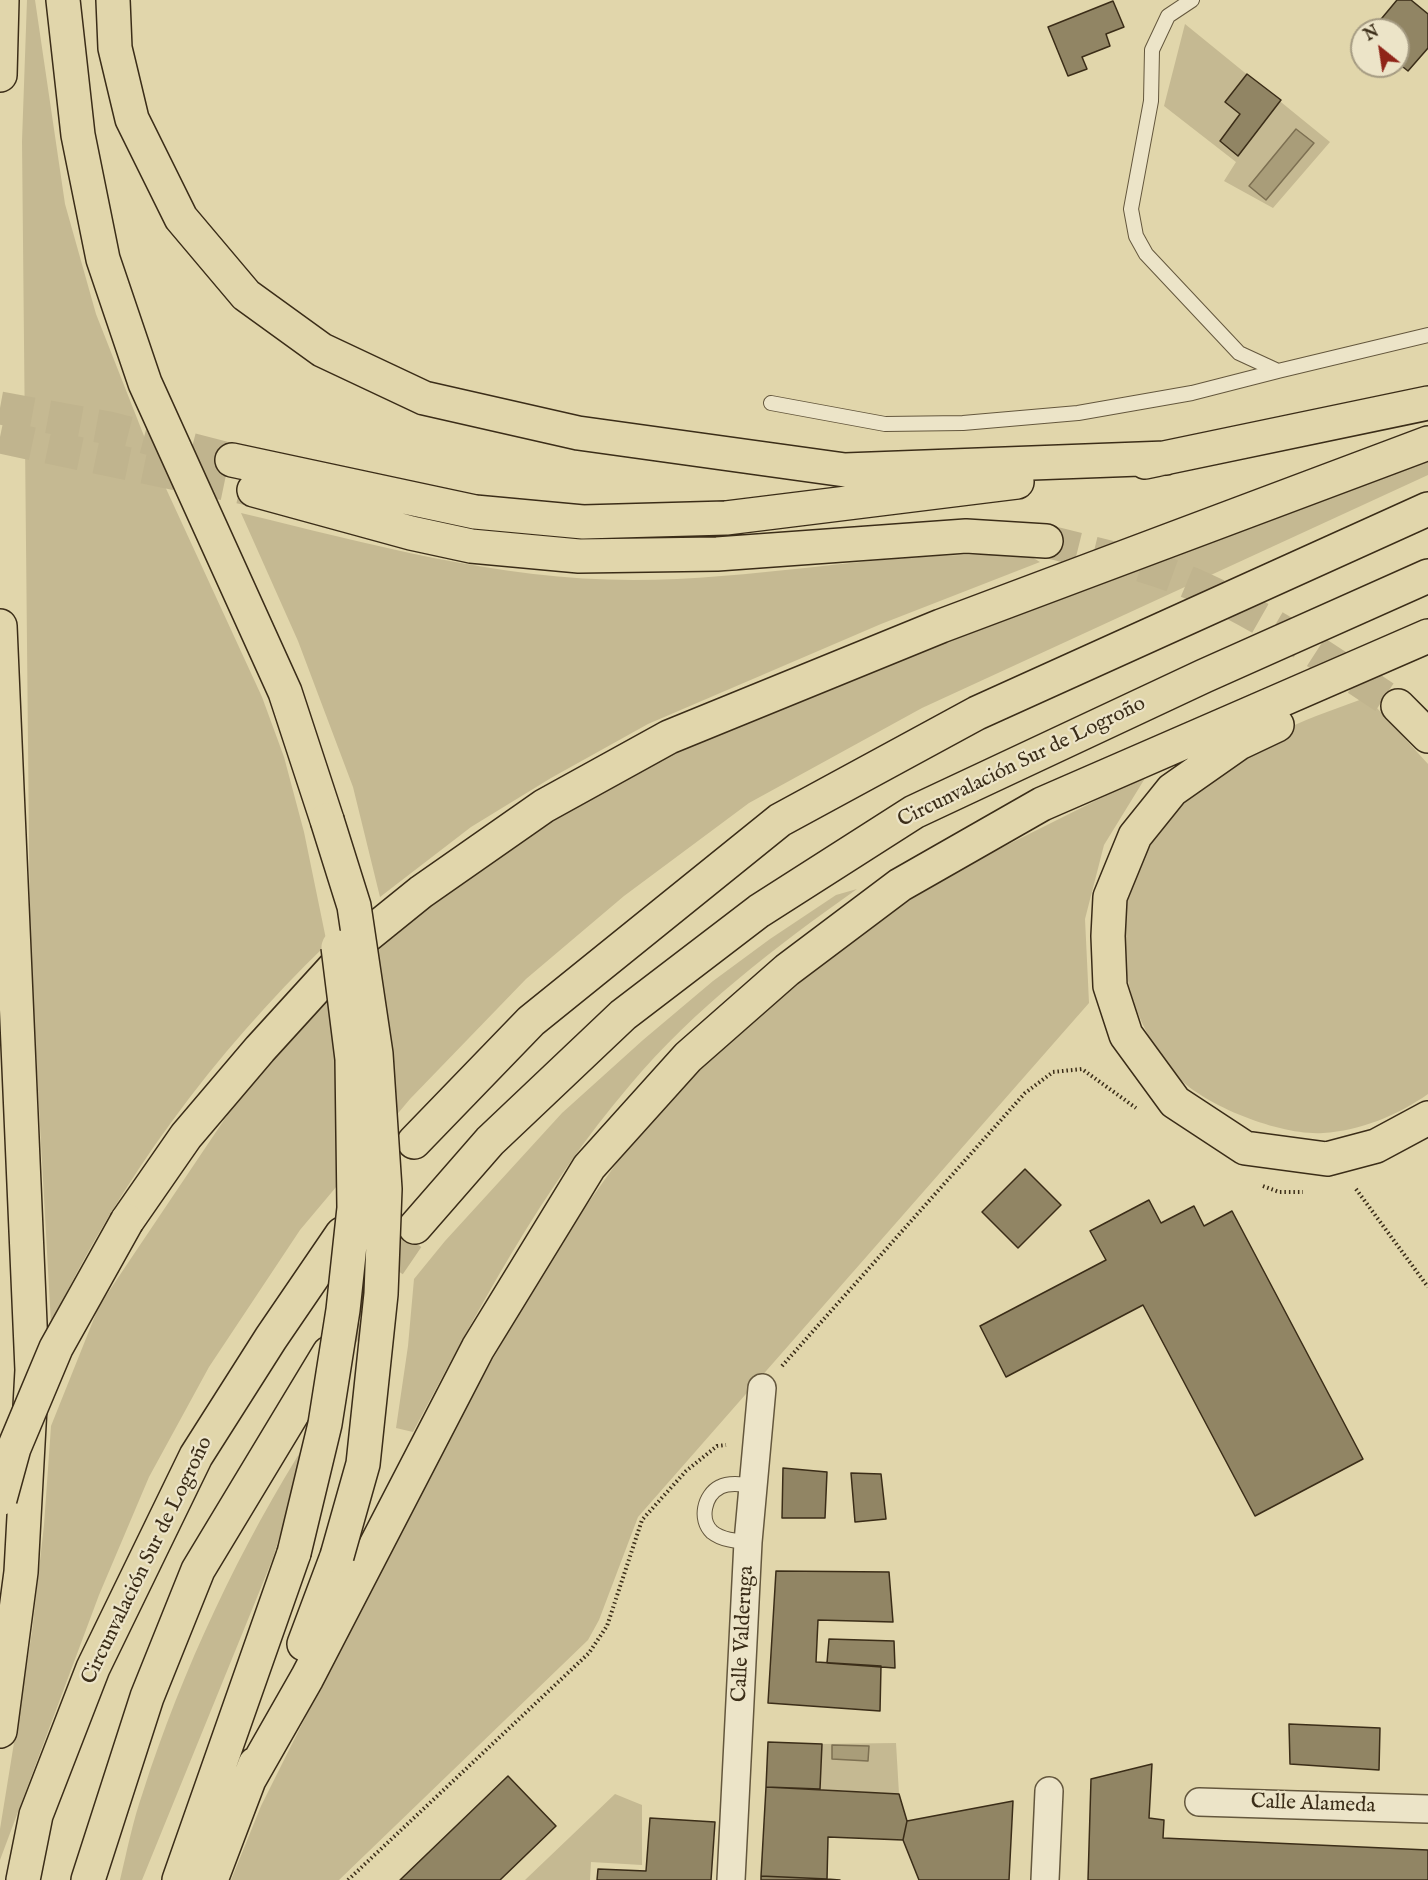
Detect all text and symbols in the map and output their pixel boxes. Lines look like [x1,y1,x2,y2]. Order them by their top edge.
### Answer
north arrow [1350,18,1410,78]
text: N [1361,22,1383,46]
street label: Circunvalación Sur de Logroño [894,692,1150,834]
street label: Circunvalación Sur de Logroño [77,1433,219,1689]
street label: Calle Valderuga [728,1565,760,1703]
street label: Calle Alameda [1250,1790,1376,1820]

